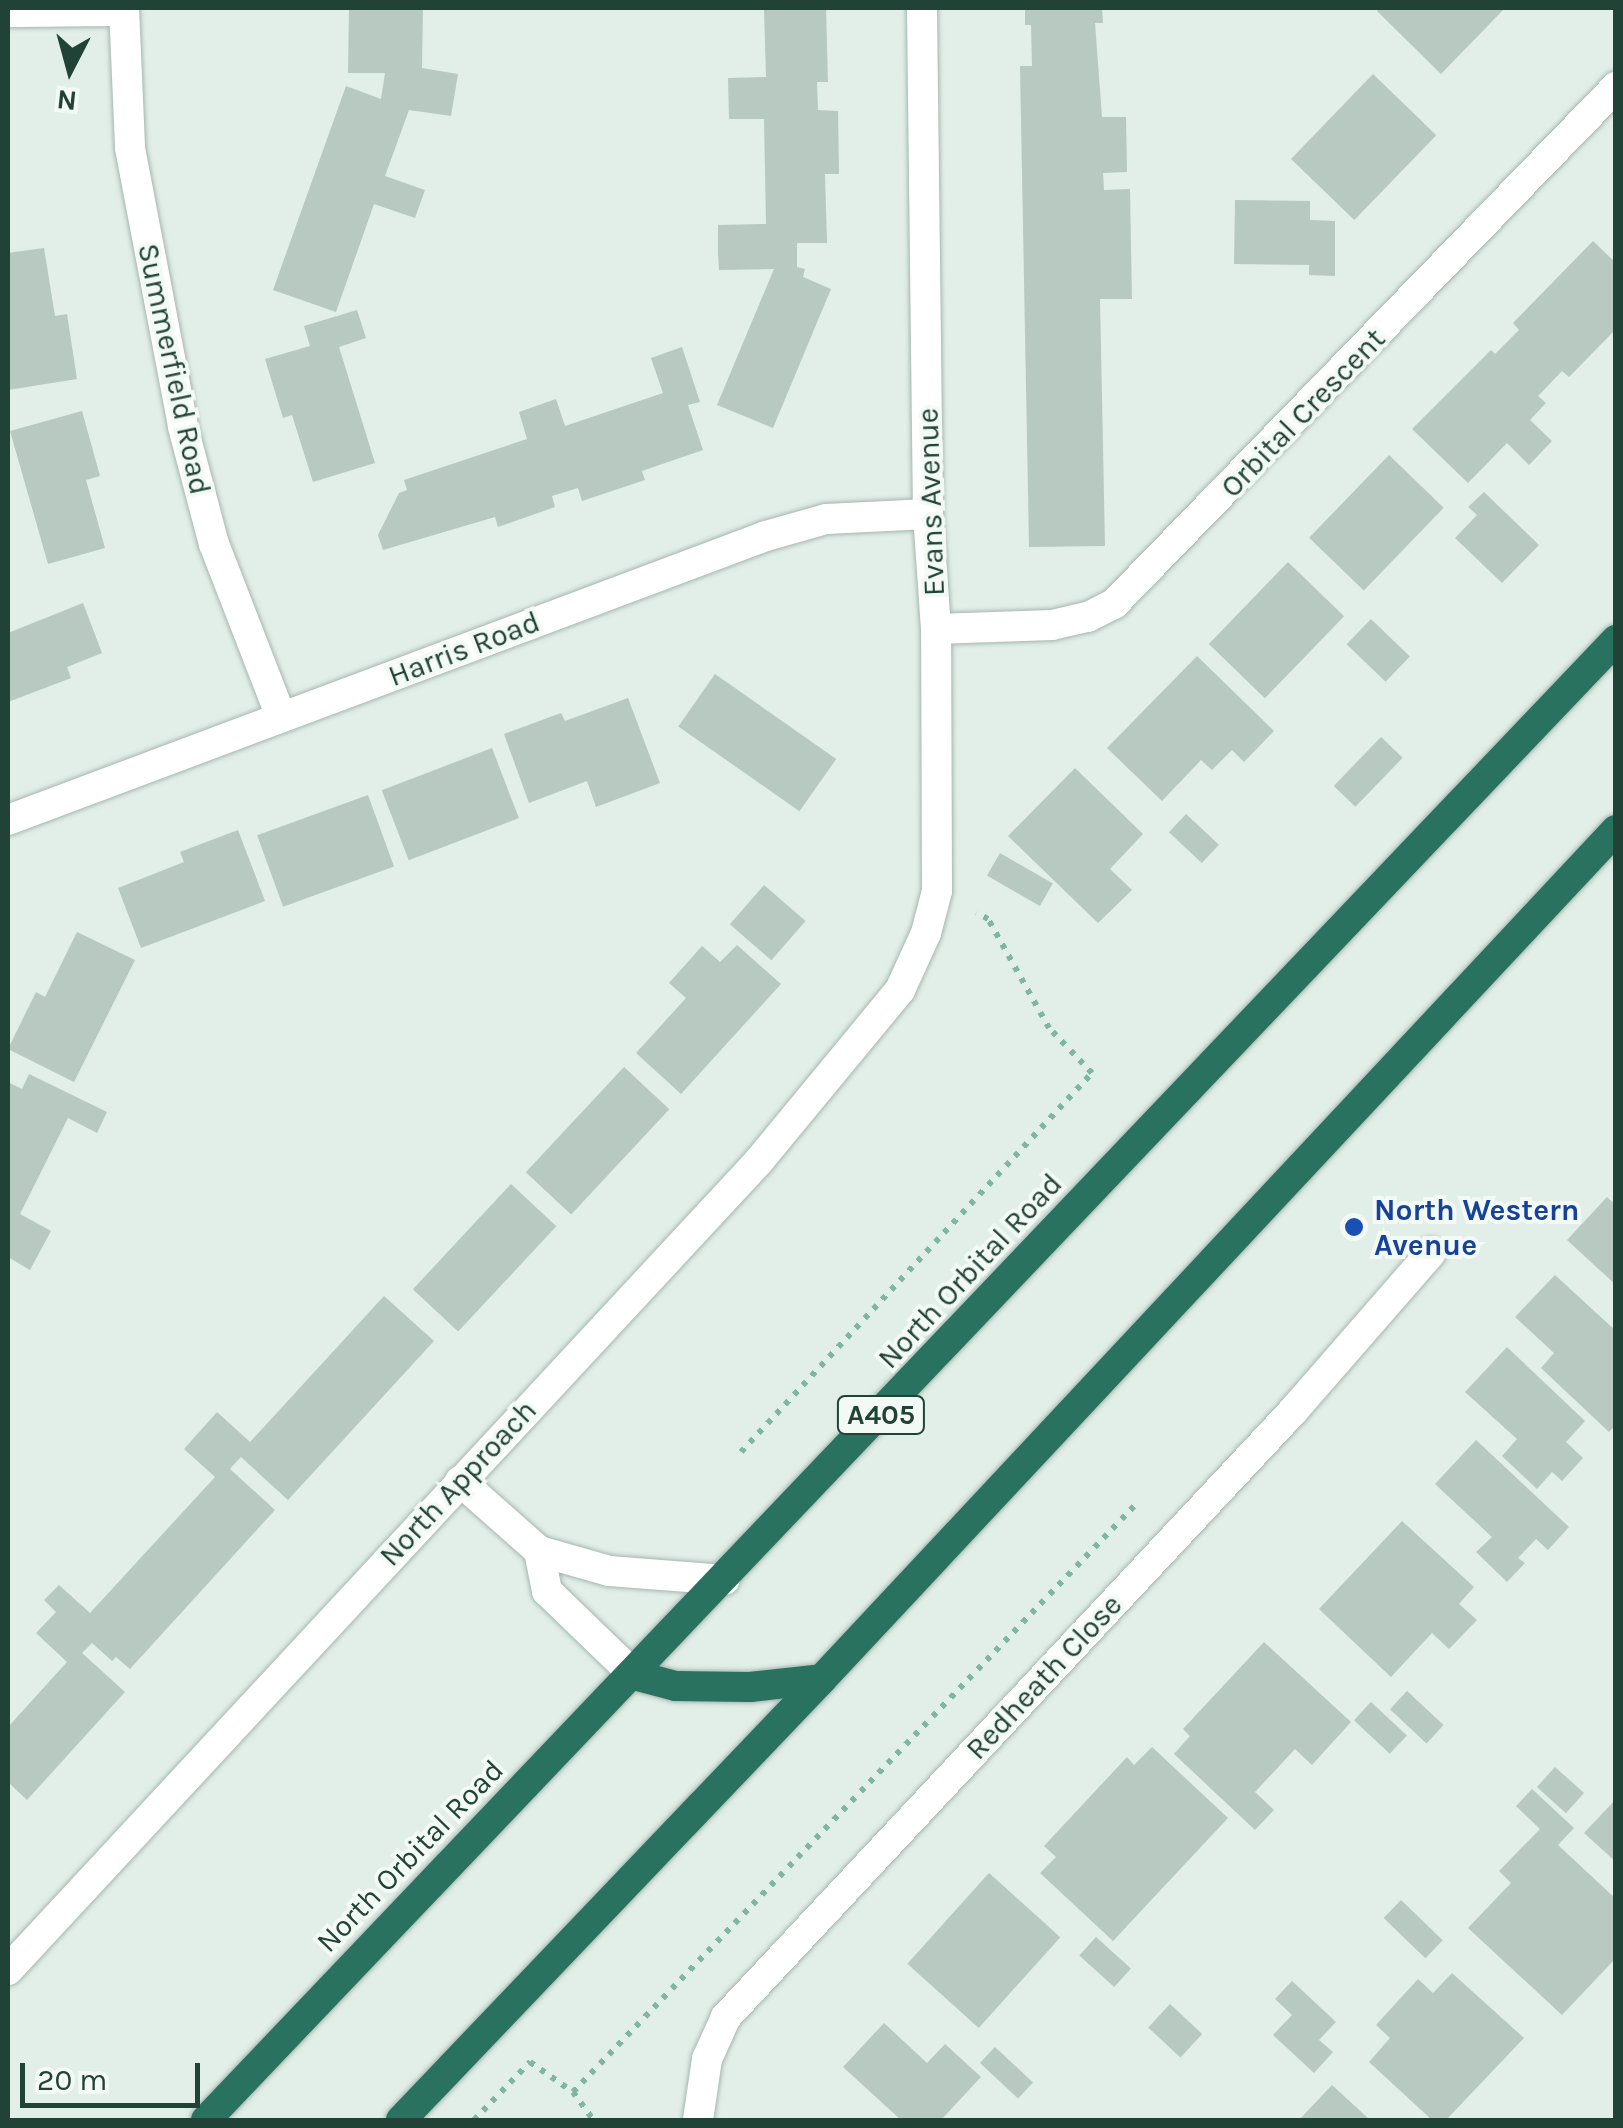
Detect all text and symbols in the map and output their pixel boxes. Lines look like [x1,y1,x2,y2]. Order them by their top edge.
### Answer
north arrow [20,20,120,120]
text: N [55,83,79,118]
street label: Summerfield Road [130,240,218,498]
street label: Orbital Crescent [1213,321,1393,505]
street label: Evans Avenue [910,407,952,597]
street label: Harris Road [383,604,545,694]
street label: North Orbital Road [870,1166,1070,1376]
place label: North Western Avenue [1374,1192,1579,1262]
marker: North Western Avenue [1343,1216,1365,1238]
road number: A405 [836,1392,926,1438]
street label: North Approach [372,1393,544,1573]
street label: Redheath Close [958,1587,1130,1767]
street label: North Orbital Road [309,1752,511,1960]
scale bar [25,2043,205,2105]
text: 20 m [37,2062,107,2098]

